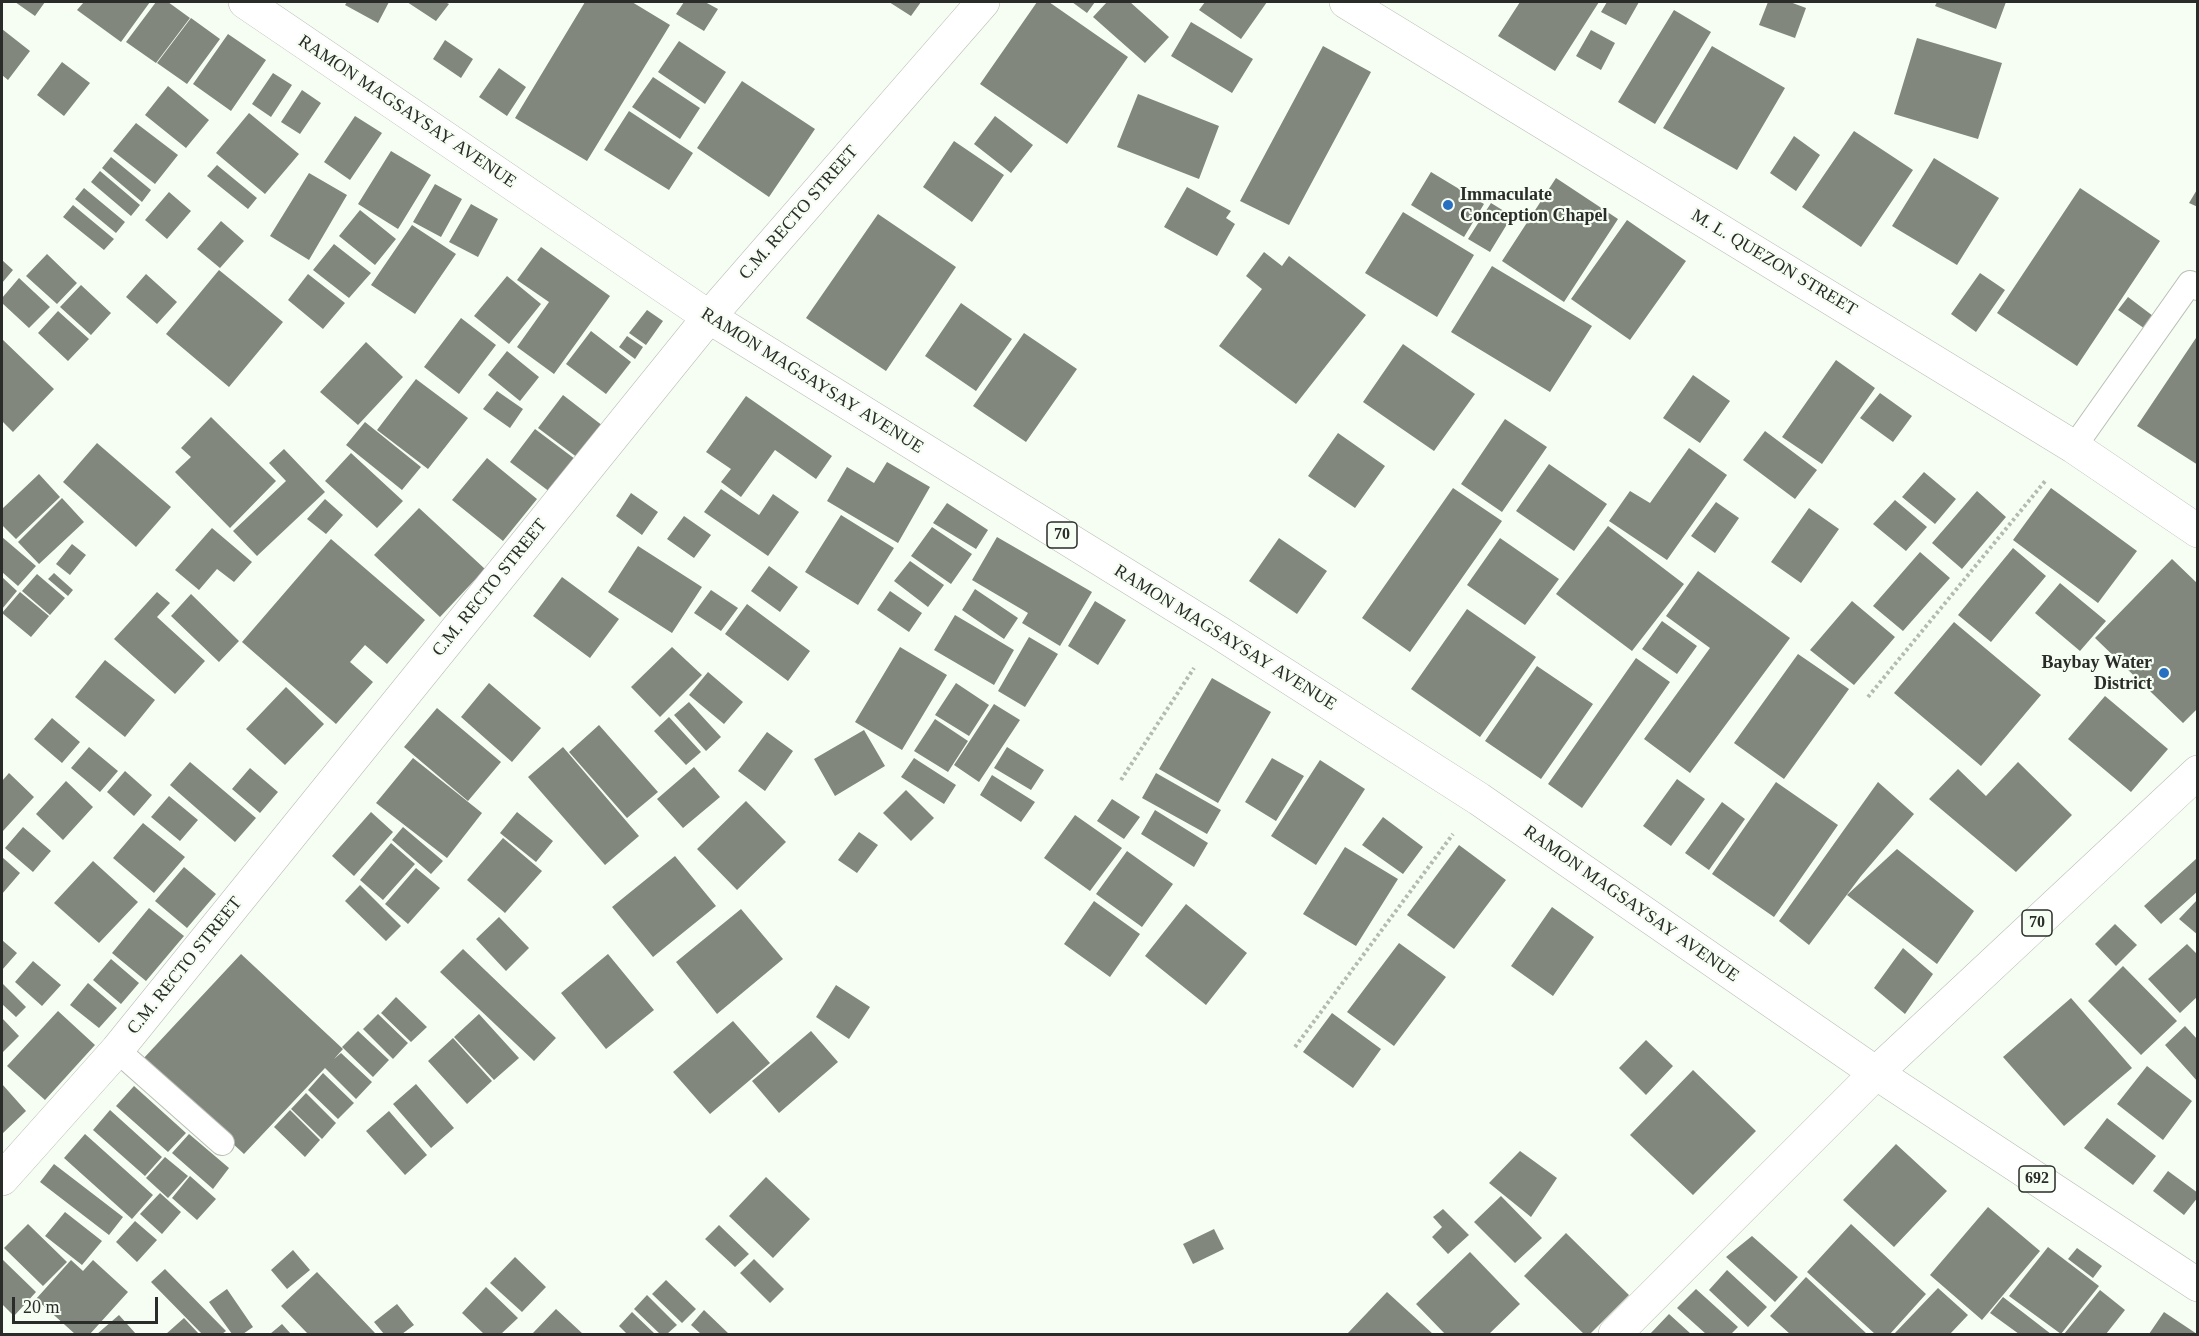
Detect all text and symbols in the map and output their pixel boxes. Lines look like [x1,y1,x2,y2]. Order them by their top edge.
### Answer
street label: RAMON MAGSAYSAY AVENUE [294,31,520,193]
street label: C.M. RECTO STREET [735,142,863,284]
place label: Immaculate Conception Chapel [1460,184,1608,226]
marker: Immaculate Conception Chapel [1441,198,1455,212]
street label: M. L. QUEZON STREET [1687,205,1861,321]
street label: RAMON MAGSAYSAY AVENUE [697,303,927,459]
street label: C.M. RECTO STREET [428,515,552,661]
road number: 70 [1047,522,1077,548]
street label: RAMON MAGSAYSAY AVENUE [1110,560,1340,716]
place label: Baybay Water District [2042,652,2152,694]
marker: Baybay Water District [2157,666,2171,680]
street label: RAMON MAGSAYSAY AVENUE [1519,821,1743,987]
street label: C.M. RECTO STREET [123,893,247,1039]
road number: 70 [2022,910,2052,936]
road number: 692 [2019,1166,2055,1192]
scale bar [15,1285,160,1323]
text: 20 m [23,1297,60,1317]

